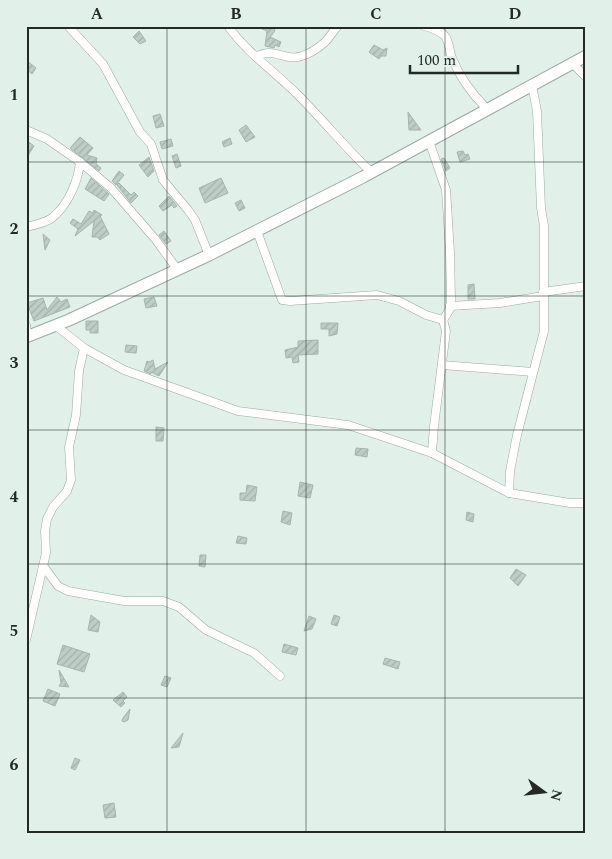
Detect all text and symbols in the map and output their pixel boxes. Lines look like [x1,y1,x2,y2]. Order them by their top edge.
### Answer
text: A [91,2,104,26]
text: B [230,2,242,26]
text: C [370,2,382,26]
text: D [509,2,522,26]
scale bar [410,42,517,74]
text: 100 m [417,49,456,72]
text: 1 [10,83,18,107]
text: 2 [10,217,19,241]
text: 3 [10,351,19,375]
text: 4 [10,485,19,509]
text: 5 [10,619,18,643]
text: 6 [10,753,19,777]
north arrow [520,766,570,816]
text: N [544,787,568,803]

